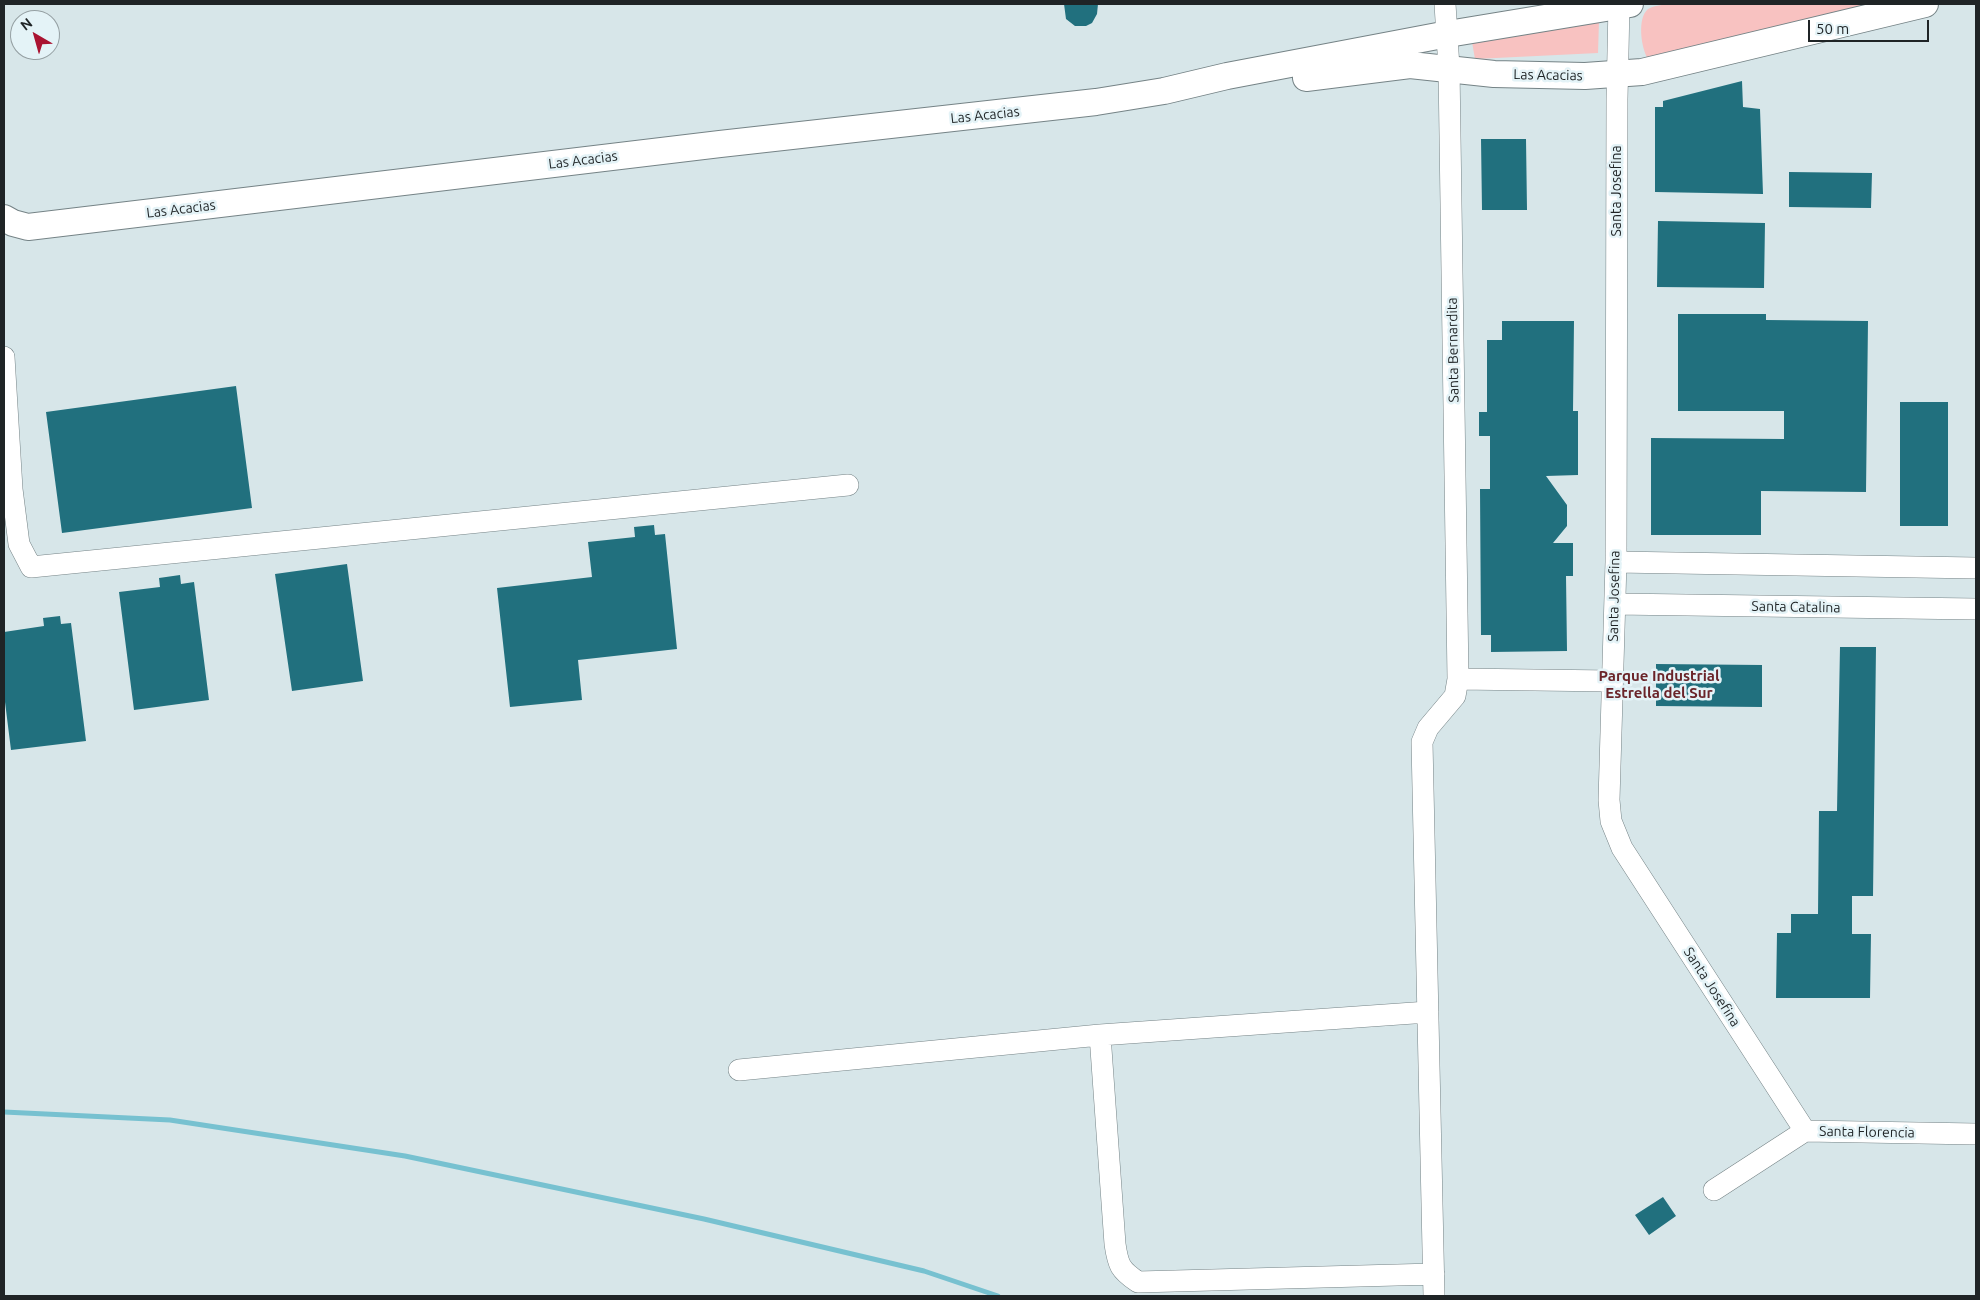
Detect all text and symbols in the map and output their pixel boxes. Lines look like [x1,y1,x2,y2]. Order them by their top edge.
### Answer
north arrow [10,10,60,60]
scale bar [1810,10,1931,42]
text: N [17,14,35,33]
text: 50 m [1816,20,1849,37]
street label: Las Acacias [1513,66,1583,84]
street label: Las Acacias [950,103,1020,127]
street label: Santa Josefina [1608,145,1624,237]
street label: Las Acacias [547,147,619,173]
street label: Las Acacias [145,196,217,222]
street label: Santa Bernardita [1444,297,1462,403]
street label: Santa Josefina [1605,550,1623,642]
street label: Santa Catalina [1751,598,1841,616]
district label: Parque Industrial Estrella del Sur [1598,667,1720,702]
street label: Santa Josefina [1680,944,1744,1030]
street label: Santa Florencia [1819,1123,1915,1141]

